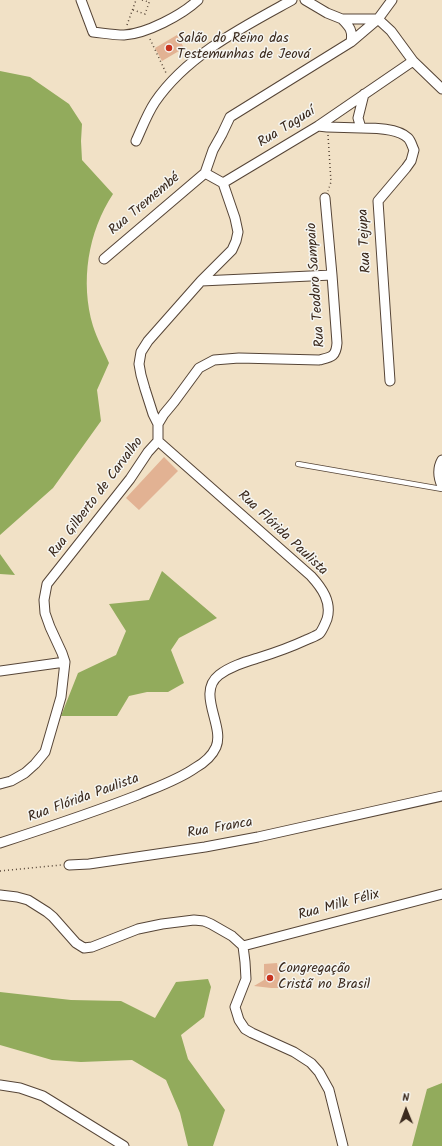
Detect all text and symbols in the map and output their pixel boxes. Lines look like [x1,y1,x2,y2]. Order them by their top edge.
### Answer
place label: Salão do Reino das Testemunhas de Jeová [177,32,310,64]
marker: Salão do Reino das Testemunhas de Jeová [164,43,174,53]
street label: Rua Taguaí [255,104,319,152]
street label: Rua Tremembé [106,170,184,240]
street label: Rua Tejupa [356,208,376,274]
street label: Rua Teodoro Sampaio [304,222,330,348]
street label: Rua Gilberto de Carvalho [46,435,148,561]
street label: Rua Flórida Paulista [234,488,330,580]
street label: Rua Flórida Paulista [26,771,142,827]
street label: Rua Franca [186,815,254,843]
street label: Rua Milk Félix [297,887,381,925]
place label: Congregação Cristã no Brasil [278,962,370,994]
marker: Congregação Cristã no Brasil [265,973,275,983]
text: N [402,1089,409,1107]
north arrow [386,1090,426,1130]

